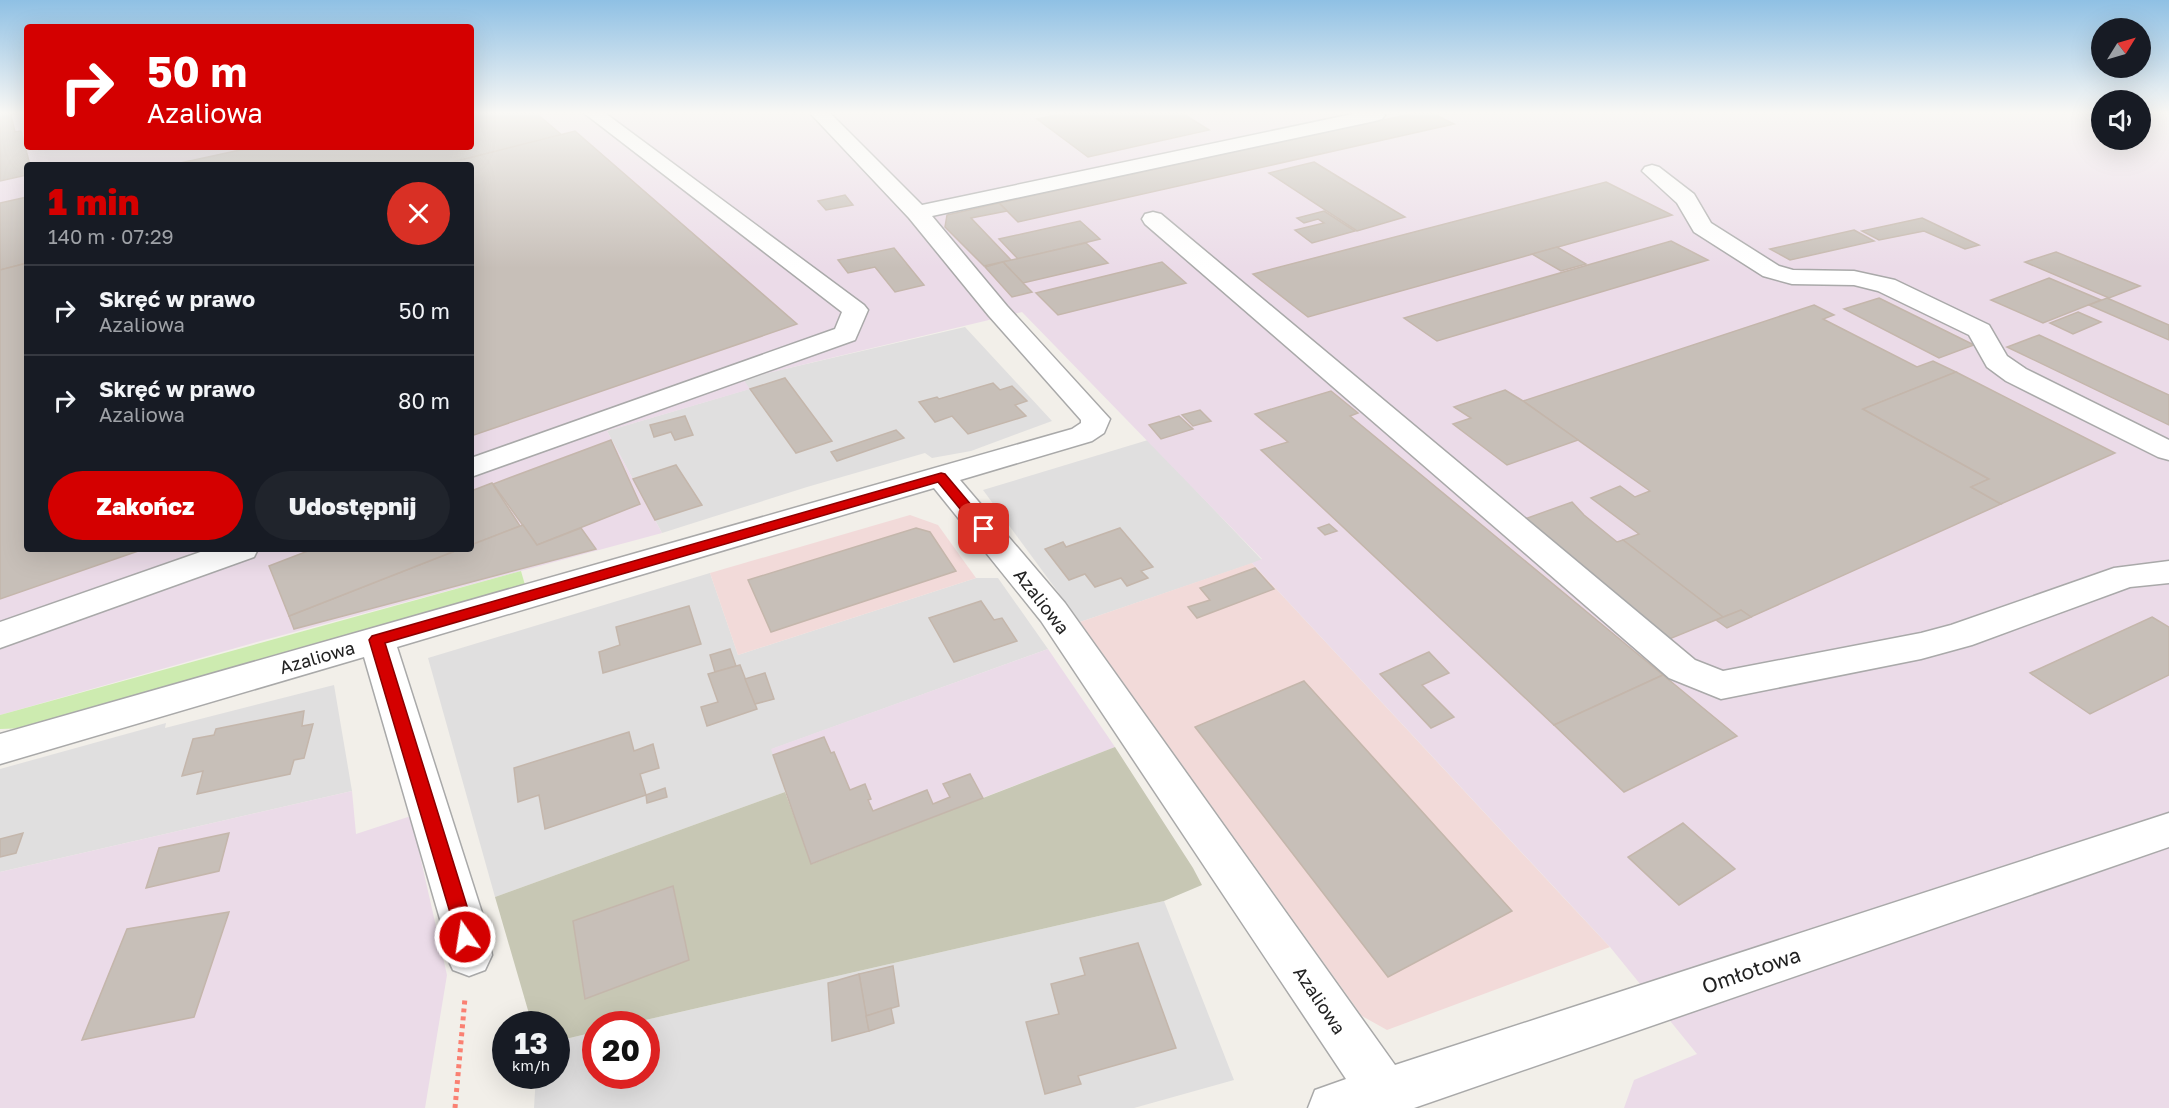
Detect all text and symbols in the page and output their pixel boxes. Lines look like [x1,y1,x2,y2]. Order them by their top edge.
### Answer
north arrow [2091,18,2151,78]
map controls [2091,18,2151,150]
text: 50 m [147,46,247,96]
icon: right [48,48,126,126]
button: sound [2091,90,2151,150]
text: Azaliowa [147,97,263,129]
text: 1 min [48,180,139,223]
button: close [387,182,450,245]
text: 140 m · 07:29 [48,224,174,248]
text: Skręć w prawo [99,285,255,312]
icon: right [48,294,81,327]
text: 50 m [399,297,450,324]
text: Azaliowa [99,312,185,336]
text: Skręć w prawo [99,375,255,402]
icon: right [48,384,81,417]
text: 80 m [398,387,450,414]
text: Azaliowa [99,402,185,426]
button: Zakończ [48,471,243,540]
button: Udostępnij [255,471,450,540]
pin [958,503,1009,554]
icon: arrive [967,512,1000,545]
street label: Azaliowa [1010,564,1074,638]
street label: Azaliowa [277,636,357,678]
position arrow [433,905,497,969]
street label: Omłotowa [1698,941,1804,999]
street label: Azaliowa [1289,962,1351,1038]
speed limit sign: 20 [582,1011,660,1089]
text: 13 [514,1025,548,1061]
text: km/h [512,1056,550,1074]

